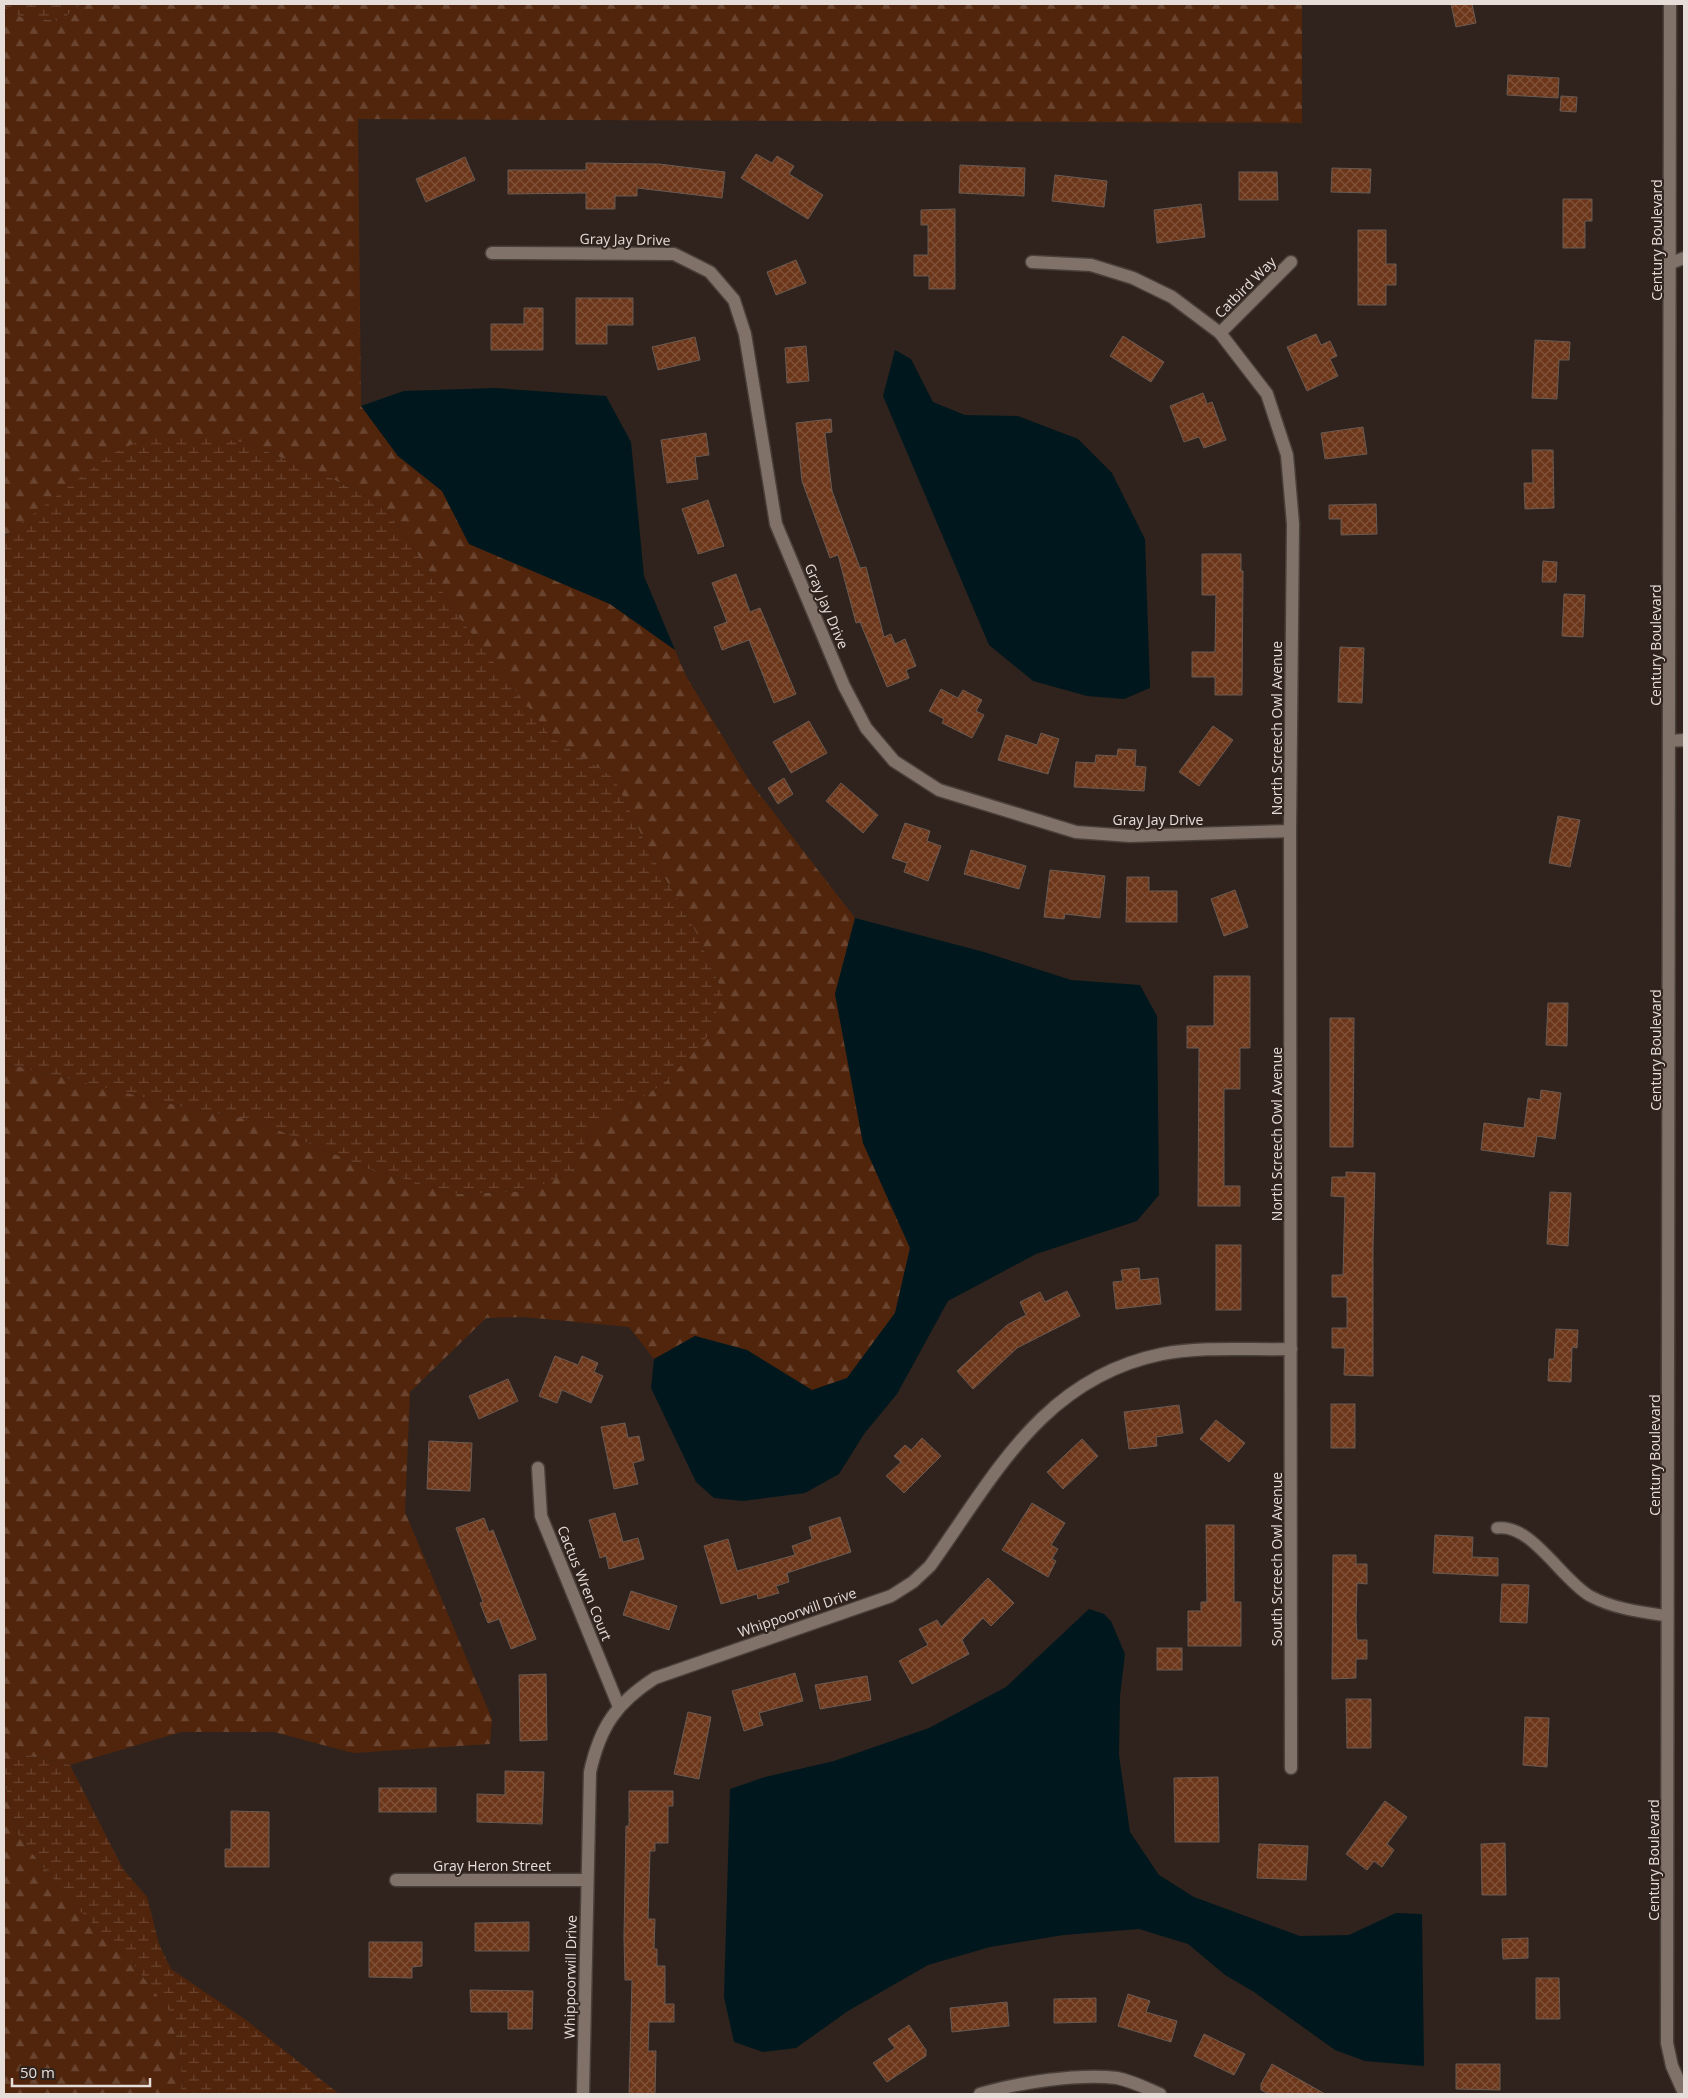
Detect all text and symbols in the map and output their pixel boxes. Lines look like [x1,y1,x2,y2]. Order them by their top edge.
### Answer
street label: Century Boulevard [1647,179,1666,301]
street label: Gray Jay Drive [579,229,671,249]
street label: Catbird Way [1210,252,1280,322]
street label: Gray Jay Drive [801,560,854,652]
street label: Century Boulevard [1646,584,1665,706]
street label: North Screech Owl Avenue [1267,641,1286,815]
street label: Gray Jay Drive [1113,810,1204,829]
street label: Century Boulevard [1646,989,1665,1111]
street label: North Screech Owl Avenue [1267,1047,1286,1221]
street label: Century Boulevard [1645,1394,1664,1516]
street label: South Screech Owl Avenue [1267,1472,1286,1646]
street label: Cactus Wren Court [553,1523,617,1643]
street label: Whippoorwill Drive [735,1583,859,1641]
street label: Century Boulevard [1644,1799,1663,1921]
street label: Gray Heron Street [433,1856,551,1875]
street label: Whippoorwill Drive [559,1915,581,2039]
scale bar [12,2056,150,2088]
text: 50 m [20,2062,55,2082]

